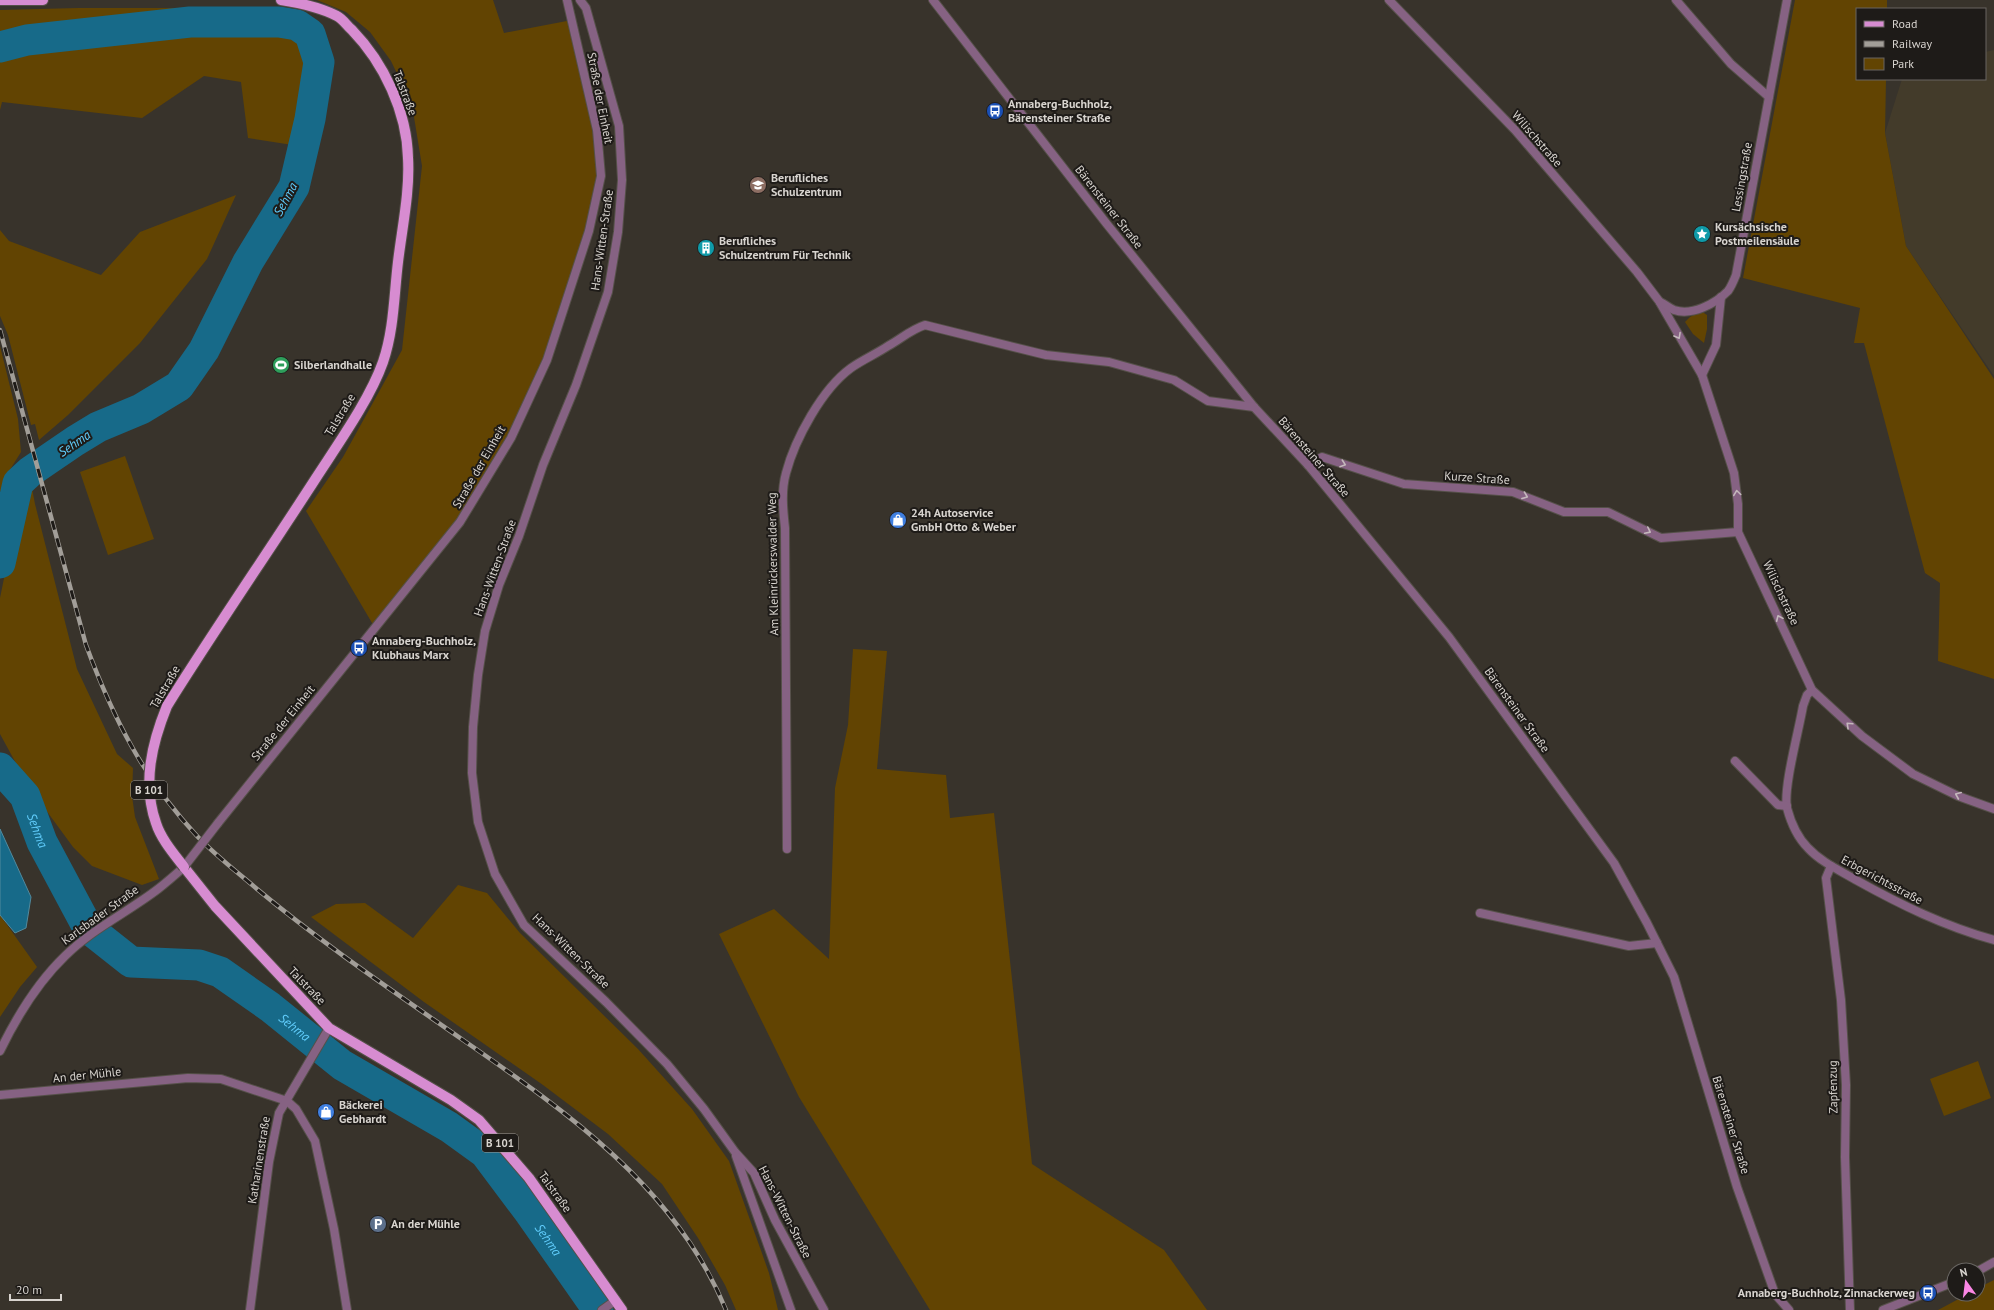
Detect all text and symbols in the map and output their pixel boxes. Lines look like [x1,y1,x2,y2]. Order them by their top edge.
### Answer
legend [1856,8,1986,80]
text: Road [1892,16,1917,31]
text: Railway [1892,36,1932,51]
street label: Straße der Einheit [584,51,617,145]
text: Park [1892,56,1914,71]
street label: Talstraße [390,68,421,118]
place label: Annaberg-Buchholz, Bärensteiner Straße [1008,96,1112,125]
bus stop icon: Annaberg-Buchholz, Bärensteiner Straße [985,101,1005,121]
street label: Wilischstraße [1509,108,1566,170]
street label: Lessingstraße [1728,141,1755,213]
street label: Bärensteiner Straße [1072,162,1147,251]
place label: Berufliches Schulzentrum [771,170,842,199]
school or university icon: Berufliches Schulzentrum [748,175,768,195]
water label: Sehma [270,179,302,219]
street label: Hans-Witten-Straße [587,188,616,291]
place label: Kursächsische Postmeilensäule [1715,219,1799,248]
place icon: Kursächsische Postmeilensäule [1692,224,1712,244]
place label: Berufliches Schulzentrum Für Technik [719,233,851,262]
building icon: Berufliches Schulzentrum Für Technik [696,238,716,258]
one-way arrow [1674,331,1681,339]
sports icon: Silberlandhalle [271,355,291,375]
place label: Silberlandhalle [294,357,372,372]
street label: Talstraße [321,391,358,439]
street label: Bärensteiner Straße [1275,413,1353,500]
street label: Straße der Einheit [449,423,508,511]
water label: Sehma [55,426,94,460]
one-way arrow [1340,459,1347,468]
street label: Kurze Straße [1444,468,1510,487]
one-way arrow [1733,490,1742,496]
street label: Am Kleinrückerswalder Weg [764,492,781,636]
one-way arrow [1521,492,1528,500]
place label: 24h Autoservice GmbH Otto & Weber [911,505,1017,534]
shop icon: 24h Autoservice GmbH Otto & Weber [888,510,908,530]
street label: Hans-Witten-Straße [470,517,519,618]
one-way arrow [1643,526,1651,534]
street label: Wilischstraße [1760,558,1803,627]
one-way arrow [1776,615,1784,623]
place label: Annaberg-Buchholz, Klubhaus Marx [372,633,476,662]
bus stop icon: Annaberg-Buchholz, Klubhaus Marx [349,638,369,658]
street label: Talstraße [146,663,183,711]
street label: Bärensteiner Straße [1481,664,1553,755]
street label: Straße der Einheit [248,682,318,763]
one-way arrow [1847,723,1854,730]
road number: B 101 [131,781,167,799]
one-way arrow [1954,792,1962,800]
water label: Sehma [23,811,52,852]
street label: Erbgerichtsstraße [1839,852,1926,907]
street label: Karlsbader Straße [58,882,141,948]
street label: Hans-Witten-Straße [530,910,613,991]
street label: Talstraße [286,963,329,1008]
water label: Sehma [275,1010,314,1046]
street label: Zapfenzug [1825,1060,1840,1114]
street label: An der Mühle [52,1063,122,1086]
street label: Bärensteiner Straße [1709,1074,1754,1176]
place label: Bäckerei Gebhardt [339,1097,387,1126]
shop icon: Bäckerei Gebhardt [316,1102,336,1122]
street label: Katharinenstraße [244,1115,273,1205]
road number: B 101 [482,1134,518,1152]
street label: Hans-Witten-Straße [756,1163,815,1261]
street label: Talstraße [535,1168,575,1215]
parking icon: An der Mühle [368,1214,388,1234]
place label: An der Mühle [391,1216,460,1231]
water label: Sehma [531,1220,566,1260]
north arrow [1946,1262,1986,1302]
text: N [1958,1265,1969,1280]
scale bar [10,1276,61,1302]
text: 20 m [16,1282,42,1297]
bus stop icon: Annaberg-Buchholz, Zinnackerweg [1918,1283,1938,1303]
place label: Annaberg-Buchholz, Zinnackerweg [1738,1285,1915,1300]

